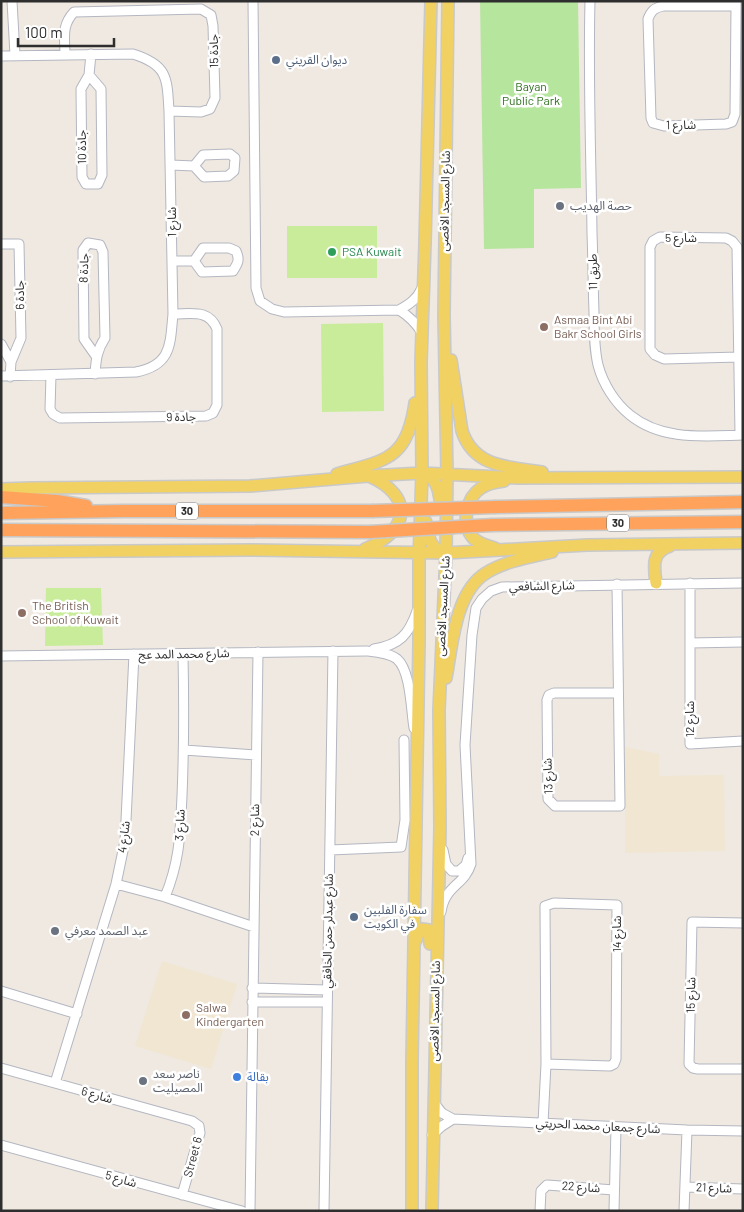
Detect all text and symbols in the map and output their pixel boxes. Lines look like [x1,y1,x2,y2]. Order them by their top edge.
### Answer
scale bar [18,15,114,47]
text: 100 m [25,23,63,41]
street label: جادة 15 [206,34,221,68]
place label: ديوان القريني [286,52,348,70]
marker: ديوان القريني [270,54,282,66]
park label: Bayan Public Park [502,79,560,107]
street label: شارع 1 [666,117,696,134]
street label: جادة 10 [74,130,89,164]
street label: شارع المسجد الاقصى [436,150,455,252]
place label: حصة الهديب [570,198,632,213]
marker: حصة الهديب [554,200,566,212]
street label: شارع 1 [164,207,181,237]
street label: شارع 5 [665,230,697,247]
place label: PSA Kuwait [342,244,402,258]
marker: PSA Kuwait [326,246,338,258]
street label: جادة 8 [75,253,91,283]
street label: طريق 11 [585,254,601,290]
street label: جادة 6 [12,280,27,310]
place label: Asmaa Bint Abi Bakr School Girls [554,312,642,340]
marker: Asmaa Bint Abi Bakr School Girls [538,321,550,333]
street label: جادة 9 [166,409,196,424]
road number: 30 [176,502,198,520]
road number: 30 [607,514,629,532]
street label: شارع المسجد الاقصى [432,555,455,657]
street label: شارع الشافعي [509,577,575,596]
place label: The British School of Kuwait [32,598,119,626]
marker: The British School of Kuwait [16,607,28,619]
street label: شارع محمد المد عج [138,645,230,664]
street label: شارع 12 [682,701,699,737]
street label: شارع 13 [539,758,558,794]
street label: شارع 2 [247,804,264,836]
street label: شارع 3 [171,809,190,841]
street label: شارع 4 [114,820,135,854]
street label: شارع عبدلر حمن الخافقي [319,873,339,989]
place label: سفارة الفلبين في الكويت [364,902,427,934]
marker: سفارة الفلبين في الكويت [348,911,360,923]
street label: شارع 14 [609,916,626,952]
place label: عبد الصمد معرفي [65,923,148,941]
marker: عبد الصمد معرفي [49,925,61,937]
street label: شارع المسجد الاقصى [426,960,445,1062]
street label: شارع 15 [683,977,700,1013]
place label: Salwa Kindergarten [196,1000,264,1028]
marker: Salwa Kindergarten [180,1009,192,1021]
place label: ناصر سعد المصيليت [153,1066,203,1095]
place label: بقالة [247,1069,269,1084]
marker: بقالة [231,1071,243,1083]
marker: ناصر سعد المصيليت [137,1075,149,1087]
street label: شارع 6 [79,1083,115,1108]
street label: شارع جمعان محمد الحريتي [535,1115,661,1139]
street label: Street 6 [180,1135,204,1179]
street label: شارع 5 [103,1167,139,1192]
street label: شارع 22 [561,1178,601,1197]
street label: شارع 21 [696,1179,732,1198]

